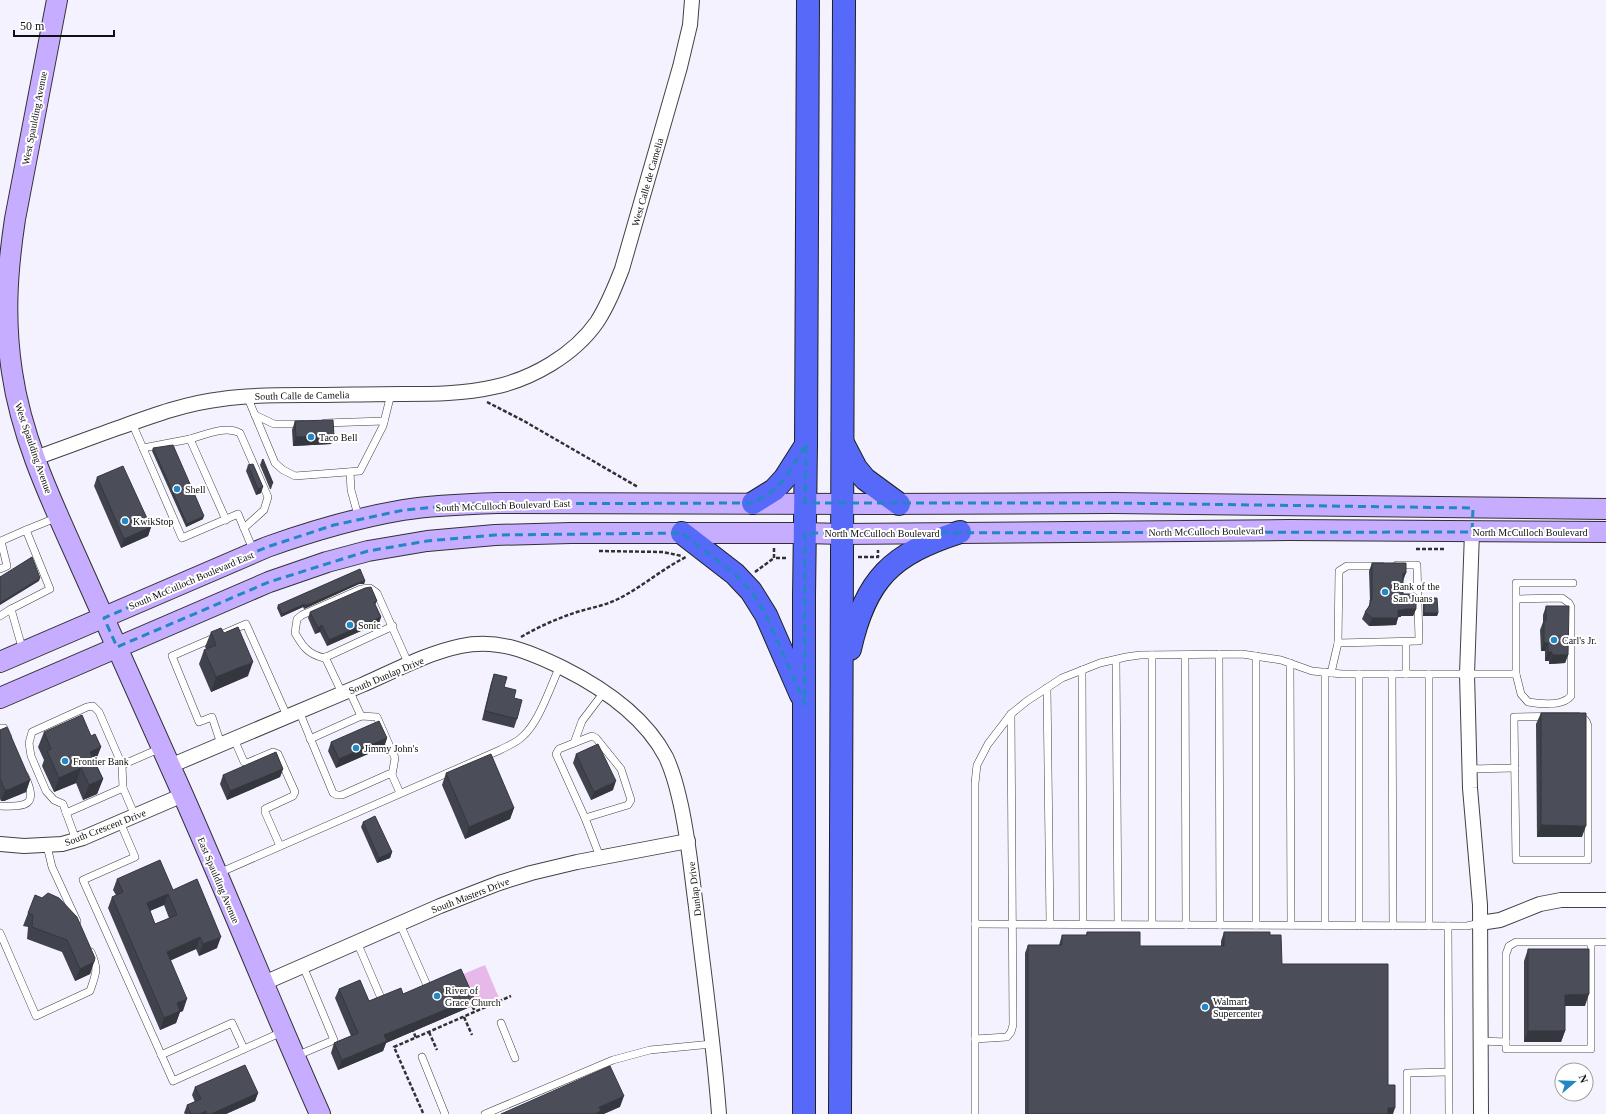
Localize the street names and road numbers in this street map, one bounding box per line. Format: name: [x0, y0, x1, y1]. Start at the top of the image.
street label: West Spaulding Avenue: [20, 70, 49, 166]
street label: West Calle de Camelia: [630, 136, 665, 227]
street label: South Calle de Camelia: [255, 389, 350, 402]
street label: West Spaulding Avenue: [13, 401, 54, 495]
street label: South McCulloch Boulevard East: [436, 498, 571, 513]
street label: North McCulloch Boulevard: [1148, 525, 1264, 538]
street label: North McCulloch Boulevard: [1473, 527, 1587, 538]
street label: North McCulloch Boulevard: [825, 528, 939, 539]
street label: South McCulloch Boulevard East: [127, 549, 256, 612]
street label: South Dunlap Drive: [347, 654, 426, 696]
street label: South Crescent Drive: [63, 807, 148, 848]
street label: East Spaulding Avenue: [195, 835, 242, 925]
street label: Dunlap Drive: [686, 861, 703, 917]
street label: South Masters Drive: [430, 875, 511, 915]

